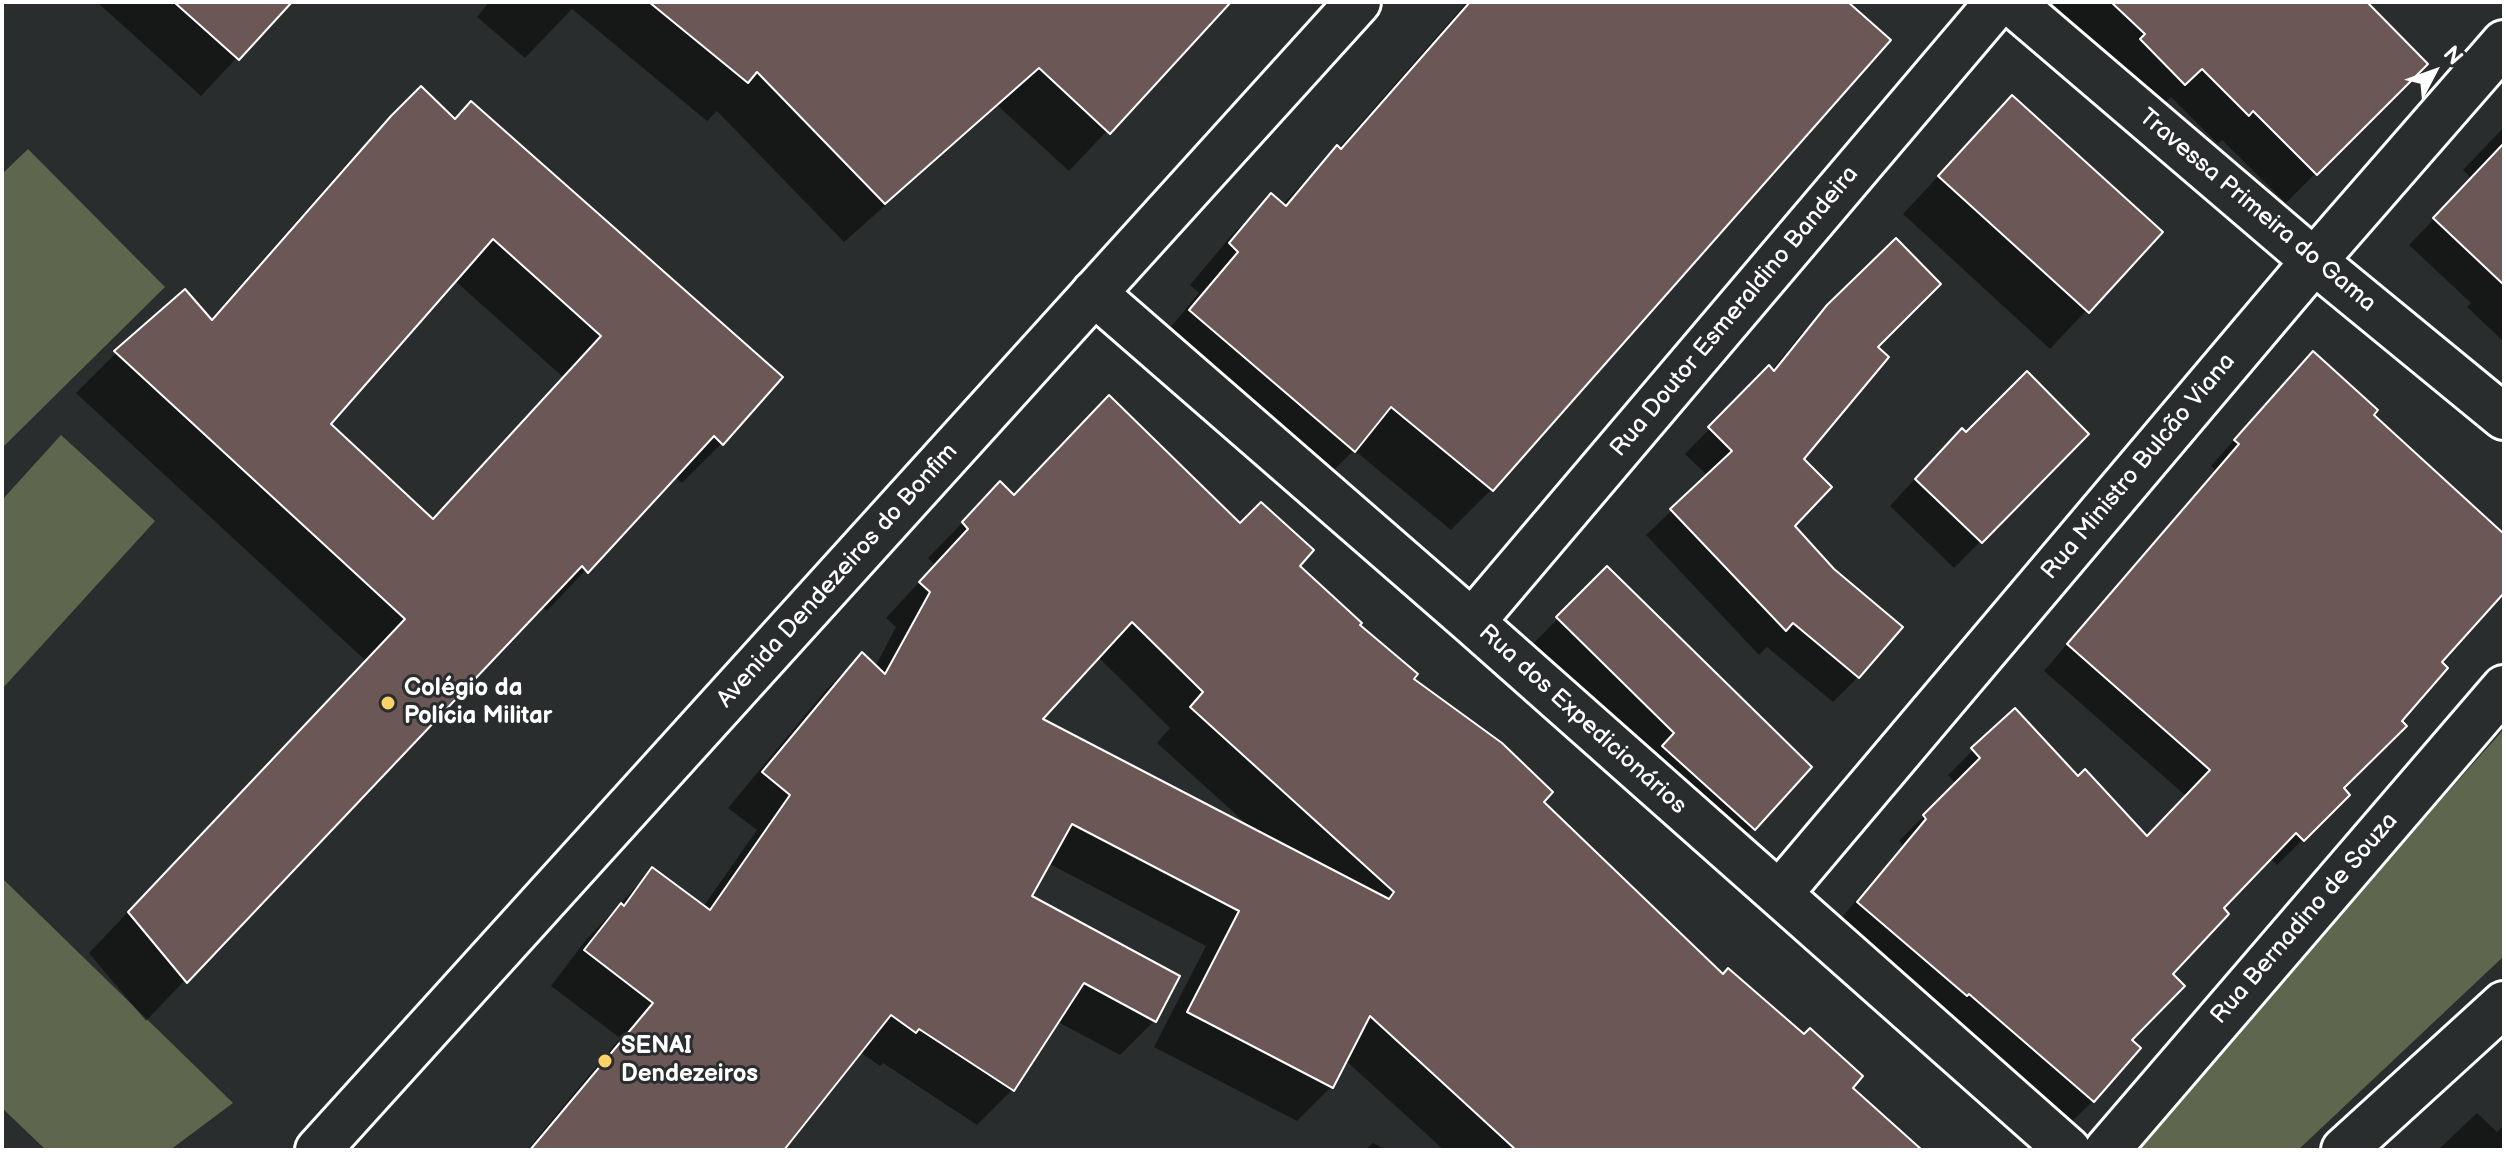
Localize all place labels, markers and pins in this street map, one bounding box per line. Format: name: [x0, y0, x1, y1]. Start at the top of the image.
place label: Colégio da Polícia Militar: [404, 675, 552, 731]
marker: Colégio da Polícia Militar: [379, 694, 397, 712]
place label: SENAI Dendezeiros: [621, 1033, 758, 1089]
marker: SENAI Dendezeiros: [596, 1052, 614, 1070]

